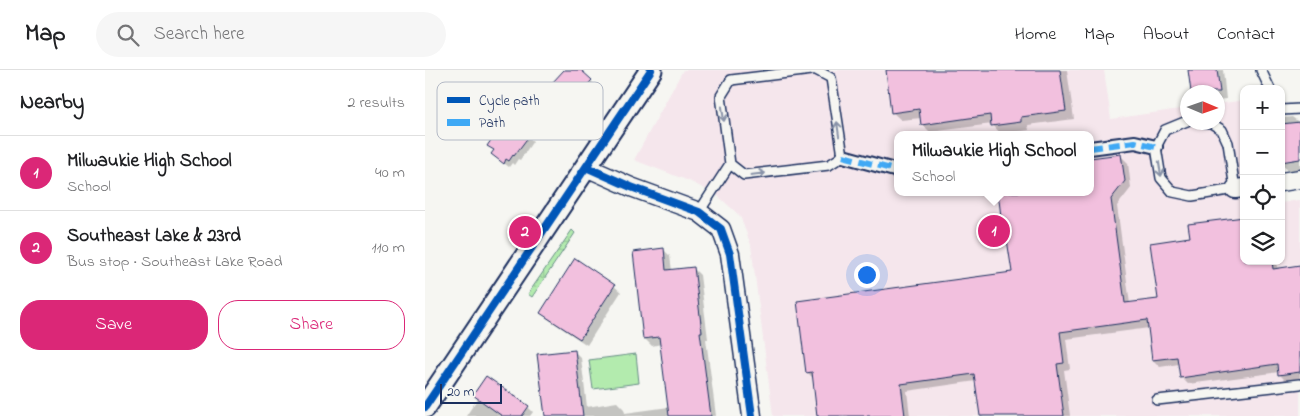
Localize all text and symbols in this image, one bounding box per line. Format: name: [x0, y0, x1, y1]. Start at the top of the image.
search box: [96, 12, 446, 57]
text: Map: [25, 17, 66, 52]
icon: search: [114, 21, 142, 49]
text: Search here: [154, 21, 245, 48]
text: Home: [1015, 22, 1056, 48]
text: Map: [1084, 22, 1115, 48]
text: About: [1143, 22, 1189, 48]
text: Contact: [1217, 22, 1275, 48]
legend: [437, 82, 603, 140]
north arrow: [1180, 85, 1225, 130]
map controls: [1240, 85, 1285, 265]
button: +: [1240, 85, 1285, 130]
text: Nearby: [20, 88, 84, 118]
text: 2 results: [347, 91, 405, 115]
text: Cycle path: [479, 91, 540, 113]
one-way arrow: [718, 106, 728, 122]
text: Path: [479, 113, 505, 134]
one-way arrow: [833, 121, 843, 137]
button: −: [1240, 130, 1285, 175]
popup: [894, 131, 1094, 196]
text: Milwaukie High School: [912, 138, 1076, 165]
text: Milwaukie High School: [67, 148, 232, 175]
text: 1: [33, 161, 39, 185]
text: 40 m: [375, 161, 405, 185]
one-way arrow: [1155, 161, 1165, 177]
text: School: [912, 165, 955, 189]
one-way arrow: [749, 168, 765, 178]
text: School: [67, 175, 111, 199]
button: locate: [1240, 175, 1285, 220]
pin: 1: [978, 212, 1010, 250]
pin: 2: [509, 213, 541, 251]
button: layers: [1240, 220, 1285, 265]
text: Southeast Lake & 23rd: [67, 223, 241, 250]
text: 2: [32, 236, 40, 260]
text: 110 m: [371, 236, 405, 260]
text: Bus stop · Southeast Lake Road: [67, 250, 283, 274]
your location: [854, 262, 880, 288]
button: Save: [20, 300, 208, 350]
button: Share: [218, 300, 405, 350]
scale bar: [440, 381, 503, 404]
text: 20 m: [447, 382, 474, 403]

